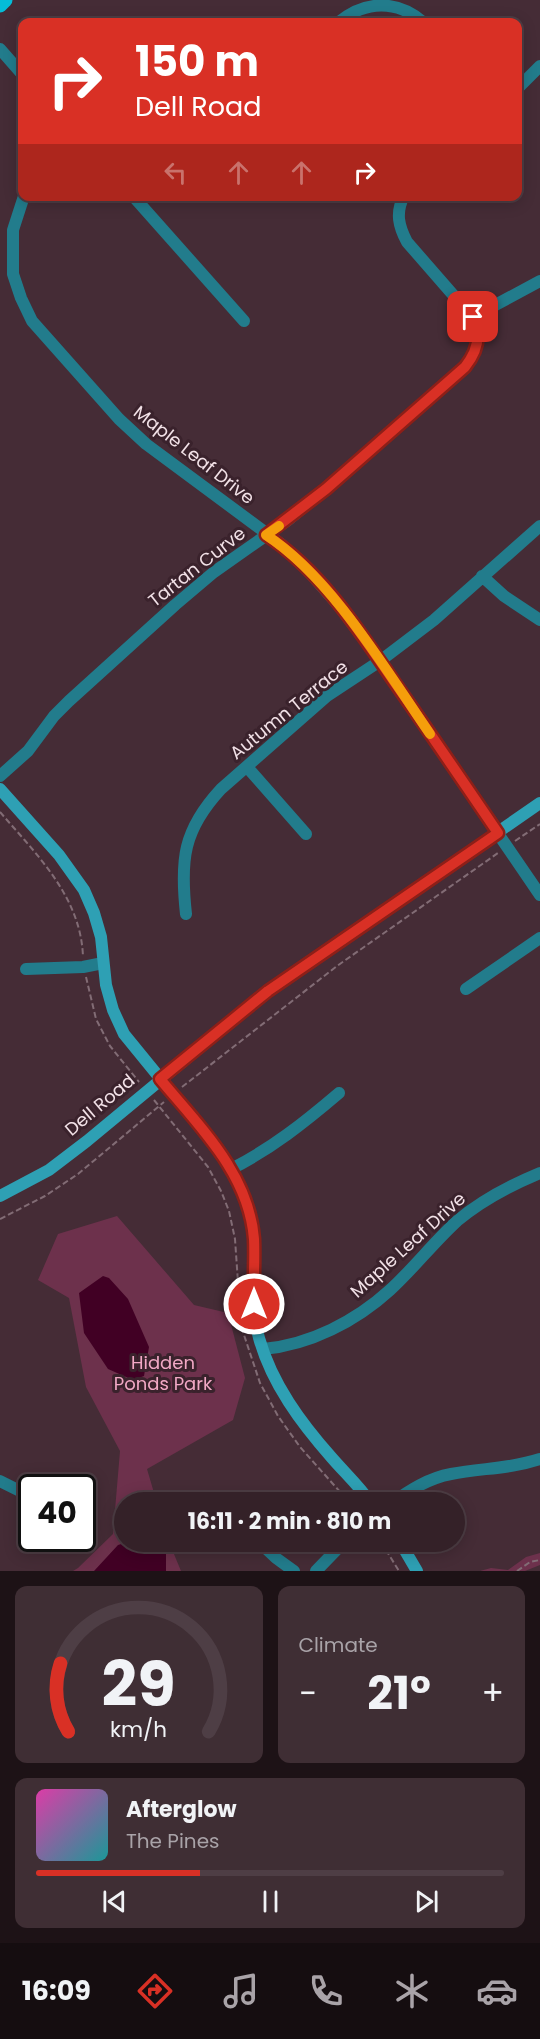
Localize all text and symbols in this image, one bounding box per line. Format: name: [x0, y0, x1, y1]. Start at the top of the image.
text: 150 m: [135, 32, 259, 91]
icon: right: [36, 42, 114, 120]
text: Dell Road: [135, 88, 262, 125]
icon: left: [159, 156, 192, 189]
icon: ahead: [222, 156, 255, 189]
icon: ahead: [285, 156, 318, 189]
icon: right: [348, 156, 381, 189]
pin: [447, 291, 498, 342]
icon: arrive: [456, 300, 489, 333]
street label: Maple Leaf Drive: [129, 399, 260, 510]
street label: Tartan Curve: [143, 521, 251, 612]
street label: Autumn Terrace: [224, 654, 353, 765]
street label: Dell Road: [59, 1068, 140, 1141]
street label: Maple Leaf Drive: [345, 1186, 471, 1303]
position arrow: [222, 1272, 286, 1336]
park label: Hidden Ponds Park: [114, 1350, 213, 1396]
speed limit sign: 40: [18, 1474, 96, 1552]
text: 16:11 · 2 min · 810 m: [188, 1506, 391, 1537]
text: Climate: [299, 1631, 378, 1659]
text: 29: [102, 1640, 176, 1728]
text: 21°: [367, 1662, 431, 1725]
text: −: [299, 1670, 317, 1717]
text: +: [481, 1670, 504, 1717]
text: km/h: [110, 1714, 167, 1745]
text: Afterglow: [126, 1794, 237, 1825]
text: The Pines: [126, 1827, 220, 1855]
icon: previous: [98, 1885, 131, 1918]
icon: pause: [254, 1885, 287, 1918]
icon: next: [410, 1885, 443, 1918]
icon: directions: [134, 1970, 176, 2012]
icon: music: [220, 1970, 262, 2012]
icon: phone: [305, 1970, 347, 2012]
icon: climate: [391, 1970, 433, 2012]
icon: car: [476, 1970, 518, 2012]
text: 16:09: [22, 1972, 91, 2009]

